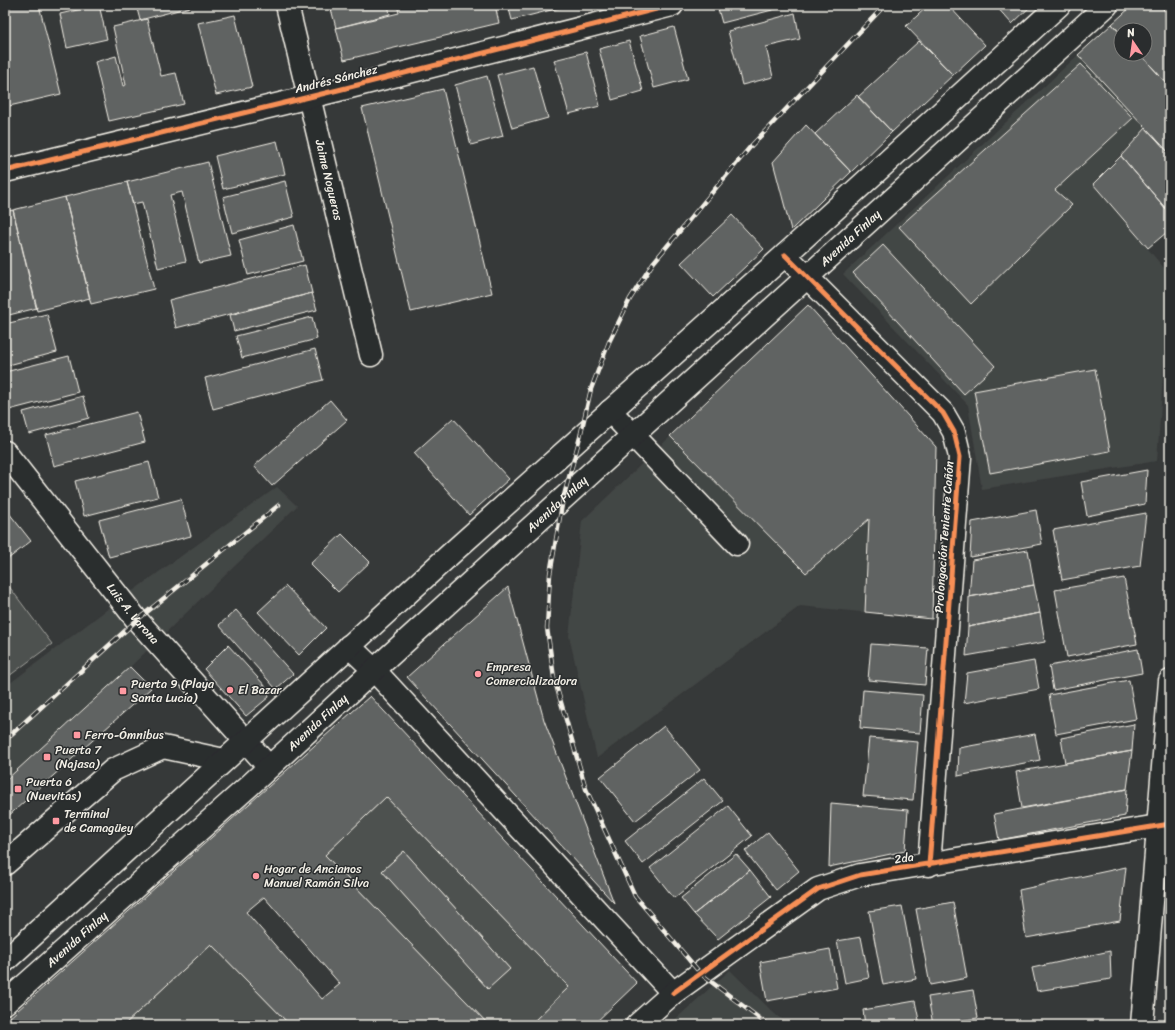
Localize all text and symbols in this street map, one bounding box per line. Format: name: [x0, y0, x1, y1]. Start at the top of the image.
north arrow: [1113, 22, 1153, 62]
text: N: [1124, 23, 1137, 43]
street label: Andrés Sánchez: [291, 58, 380, 100]
street label: Jaime Nogueras: [308, 136, 349, 223]
street label: Avenida Finlay: [814, 203, 887, 273]
street label: Prolongación Teniente Cañón: [928, 460, 960, 614]
street label: Avenida Finlay: [520, 470, 593, 539]
street label: Luis A. Varona: [101, 578, 165, 649]
place label: Empresa Comercializadora: [486, 656, 578, 692]
marker: Empresa Comercializadora: [473, 669, 483, 679]
place label: Puerta 9 (Playa Santa Lucía): [131, 673, 215, 709]
place label: El Bazar: [238, 679, 283, 701]
marker: El Bazar: [225, 685, 235, 695]
marker: Puerta 9 (Playa Santa Lucía): [118, 686, 128, 696]
street label: Avenida Finlay: [281, 688, 354, 757]
place label: Ferro-Ómnibus: [85, 724, 164, 746]
marker: Ferro-Ómnibus: [72, 730, 82, 740]
place label: Puerta 7 (Najasa): [55, 739, 102, 775]
marker: Puerta 7 (Najasa): [42, 752, 52, 762]
place label: Puerta 6 (Nuevitas): [26, 771, 81, 807]
marker: Puerta 6 (Nuevitas): [13, 784, 23, 794]
place label: Terminal de Camagüey: [64, 803, 134, 839]
marker: Terminal de Camagüey: [51, 816, 61, 826]
street label: 2da: [893, 846, 915, 870]
place label: Hogar de Ancianos Manuel Ramón Silva: [264, 858, 369, 894]
marker: Hogar de Ancianos Manuel Ramón Silva: [251, 871, 261, 881]
street label: Avenida Finlay: [40, 905, 113, 974]

